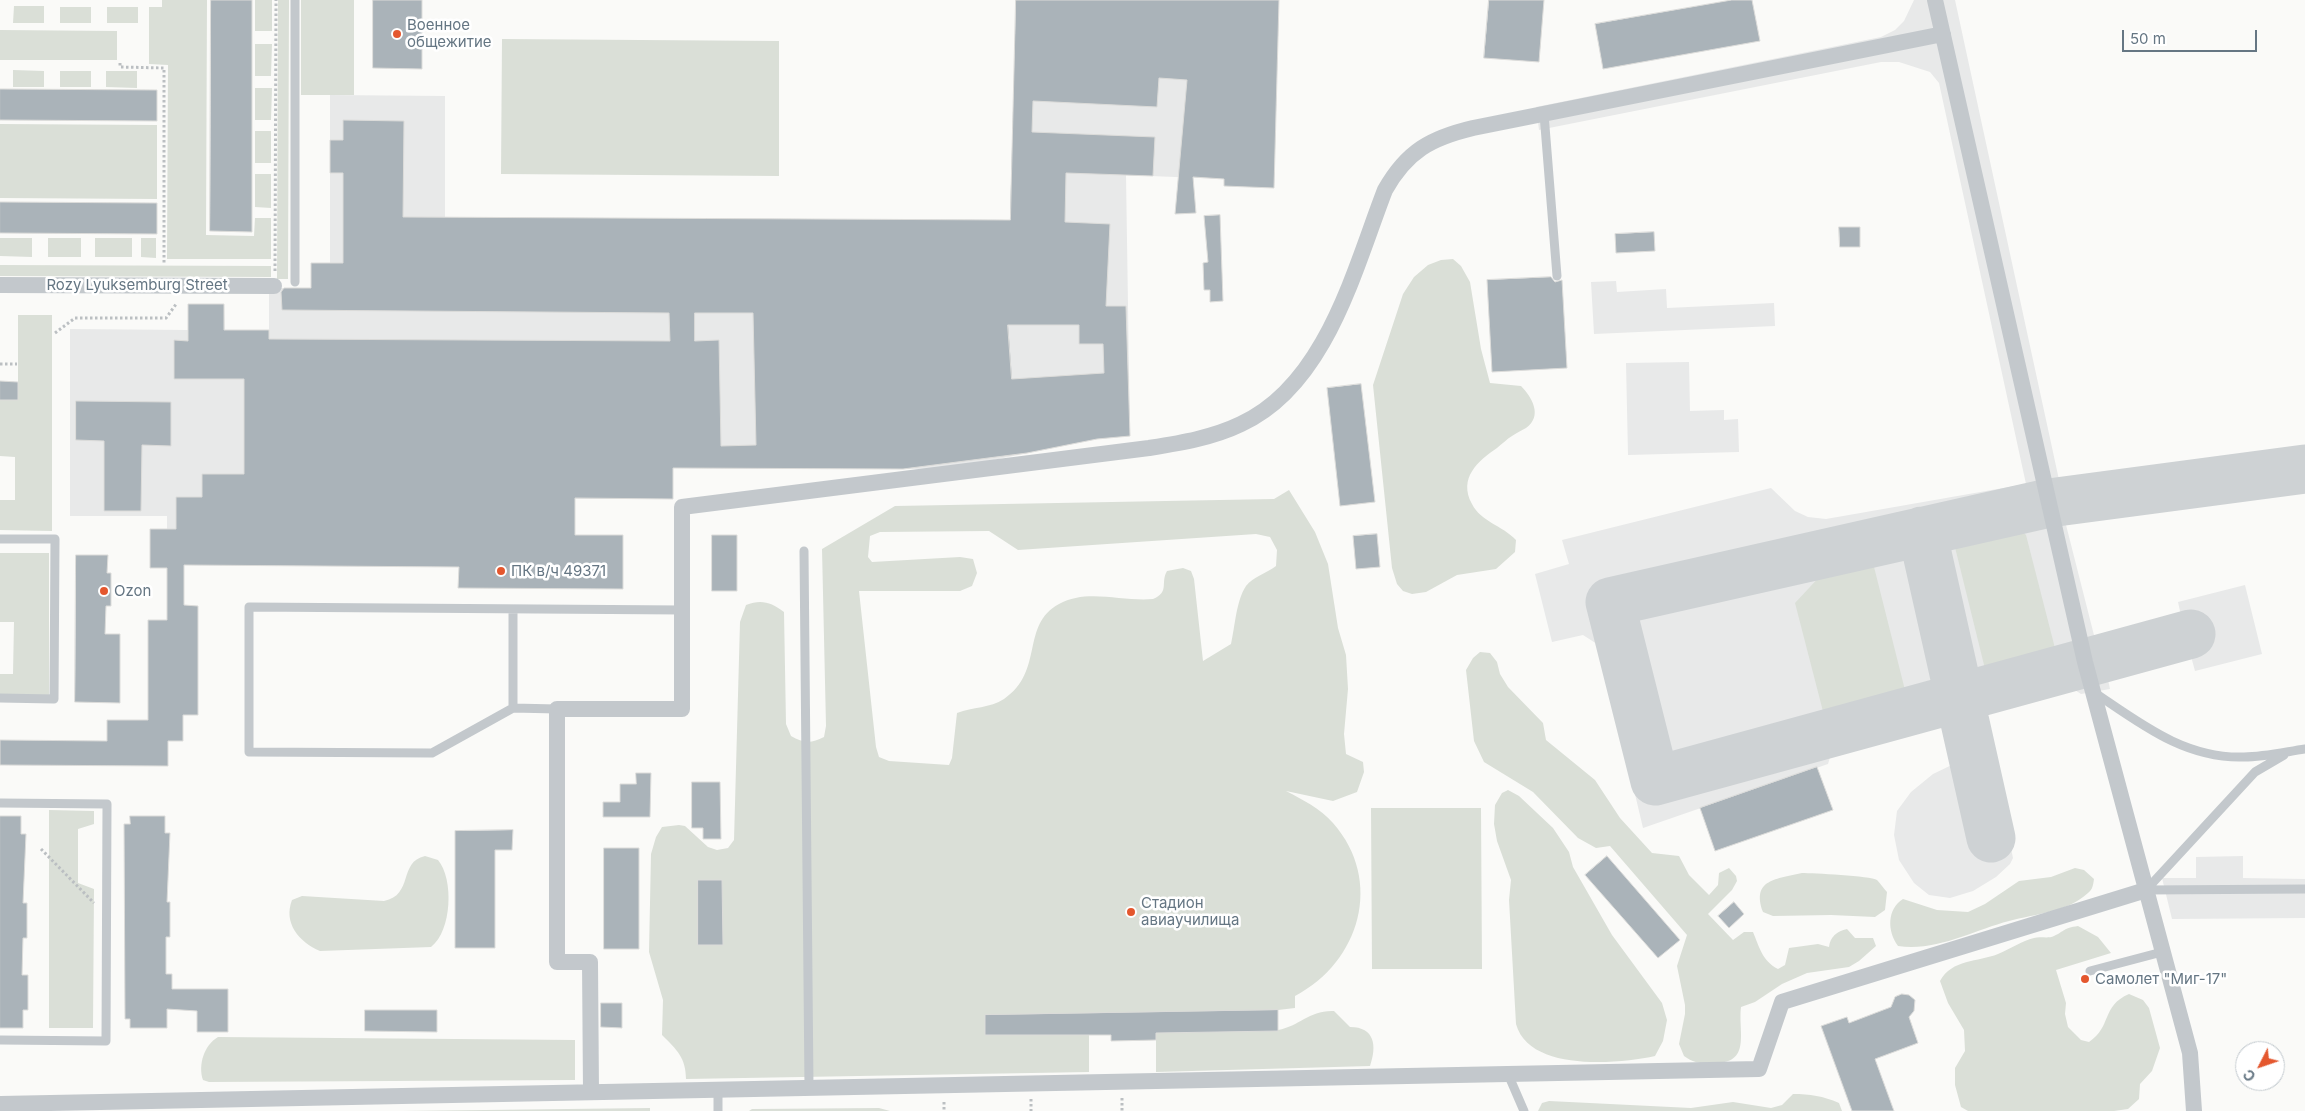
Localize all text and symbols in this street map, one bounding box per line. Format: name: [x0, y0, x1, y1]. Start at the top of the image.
place label: Военное общежитие: [407, 16, 492, 51]
scale bar: [2125, 20, 2260, 52]
marker: Военное общежитие: [391, 28, 403, 40]
text: 50 m: [2130, 29, 2166, 48]
street label: Rozy Lyuksemburg Street: [46, 276, 228, 294]
place label: ПК в/ч 49371: [511, 562, 606, 580]
marker: ПК в/ч 49371: [495, 565, 507, 577]
place label: Ozon: [114, 582, 151, 600]
marker: Ozon: [98, 585, 110, 597]
place label: Стадион авиаучилища: [1141, 894, 1239, 929]
marker: Стадион авиаучилища: [1125, 906, 1137, 918]
place label: Самолет "Миг-17": [2095, 970, 2227, 988]
marker: Самолет "Миг-17": [2079, 973, 2091, 985]
north arrow: [2235, 1041, 2285, 1091]
text: С: [2239, 1066, 2259, 1085]

